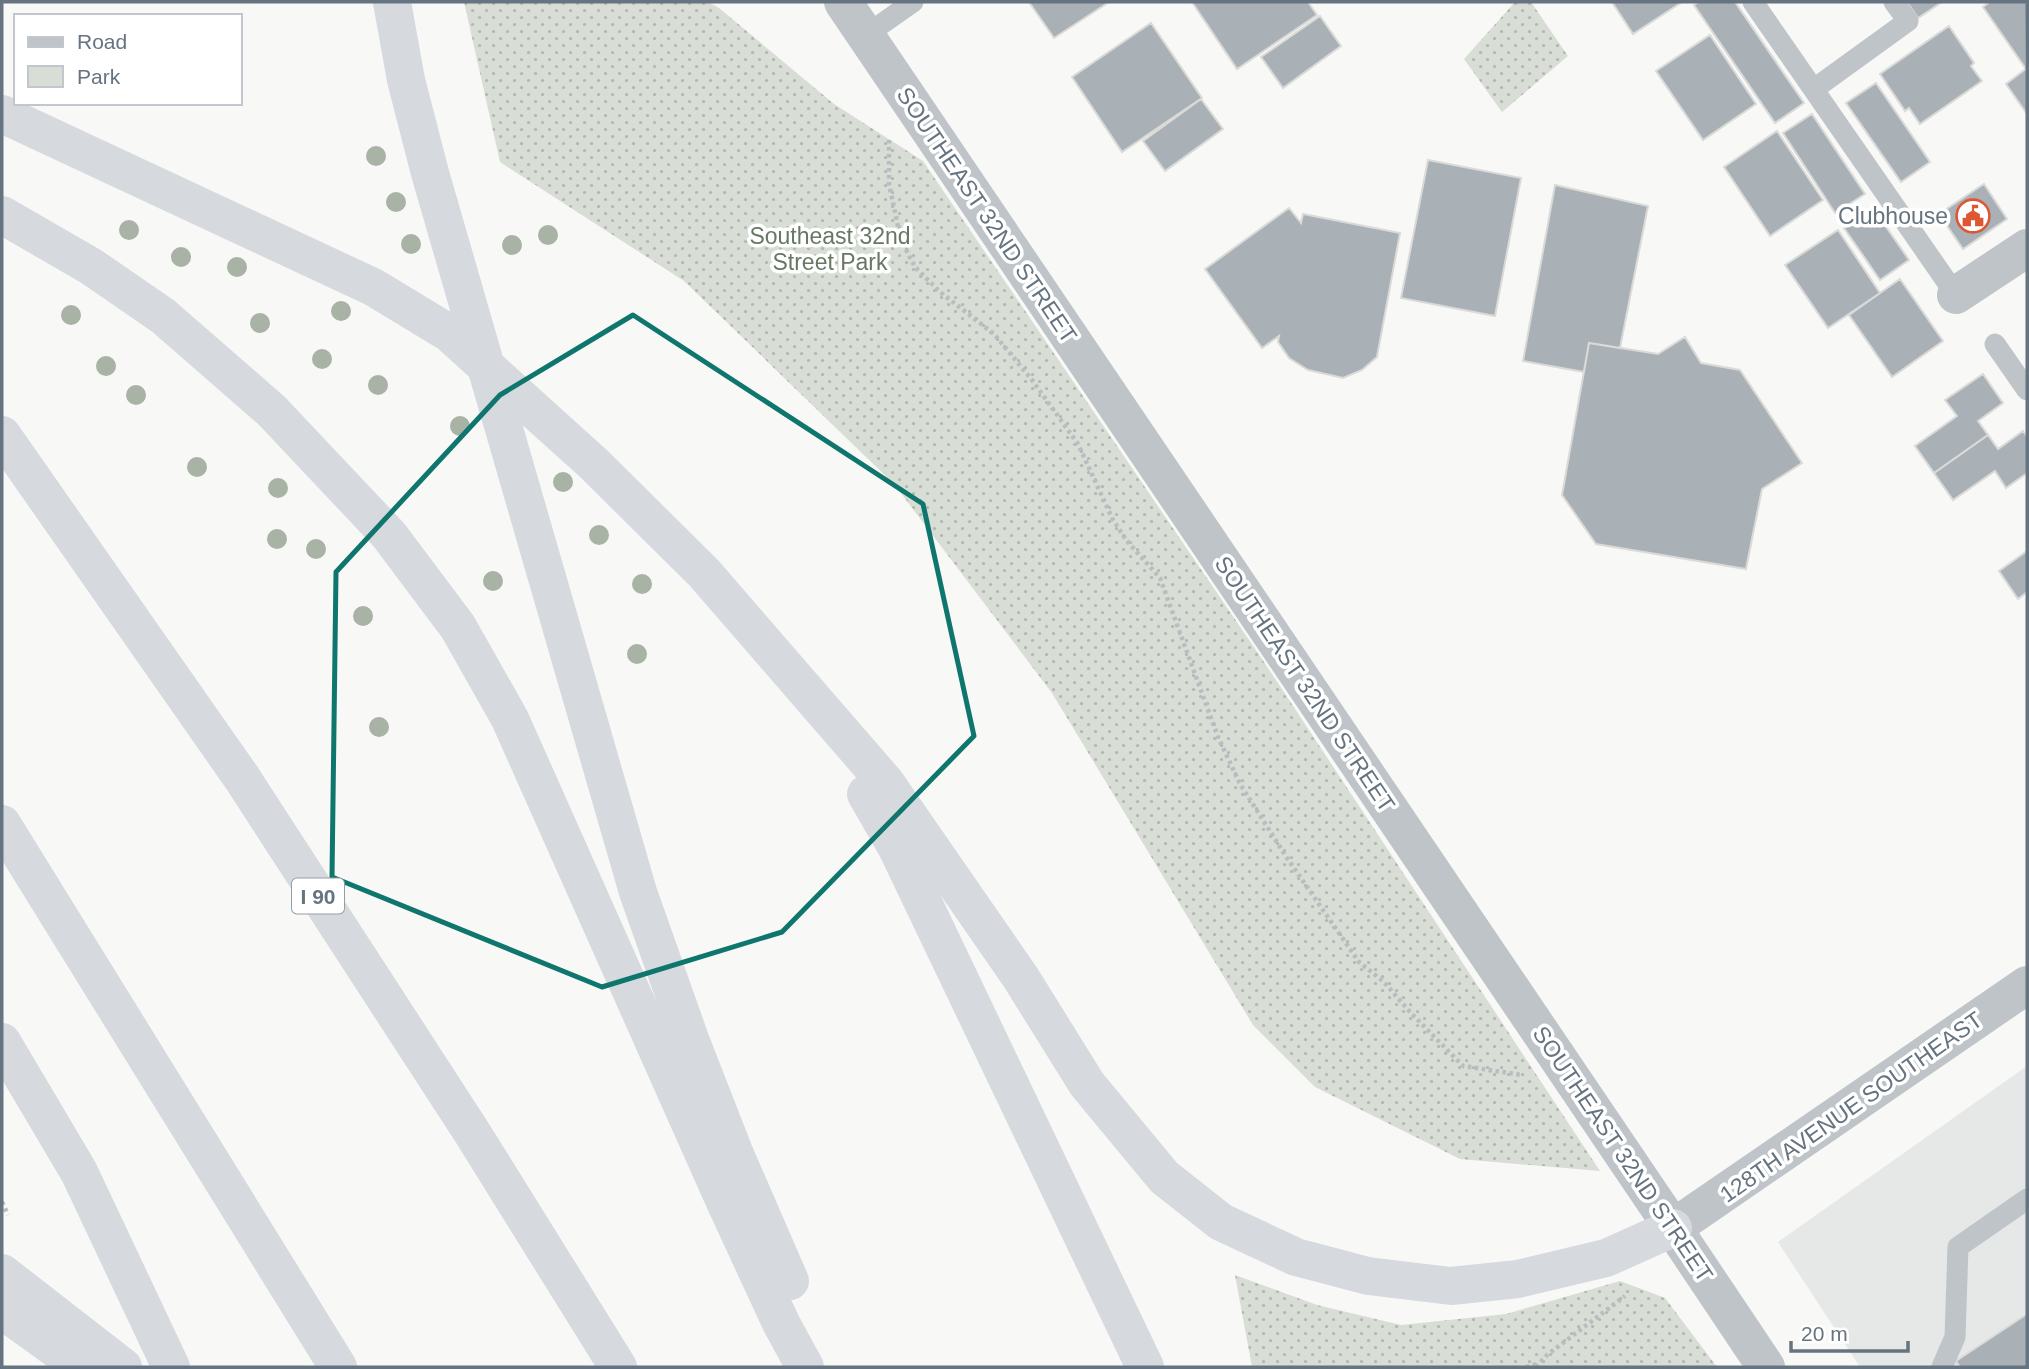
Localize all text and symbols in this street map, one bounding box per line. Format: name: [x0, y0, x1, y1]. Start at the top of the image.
legend: [14, 14, 242, 105]
text: Road: [77, 30, 127, 53]
text: Park: [77, 65, 121, 88]
street label: SOUTHEAST 32ND STREET: [892, 82, 1082, 348]
public building icon: Clubhouse: [1954, 197, 1992, 235]
place label: Clubhouse: [1838, 203, 1948, 229]
park label: Southeast 32nd Street Park: [749, 223, 911, 275]
street label: SOUTHEAST 32ND STREET: [1210, 551, 1400, 817]
road number: I 90: [292, 878, 344, 914]
street label: 128TH AVENUE SOUTHEAST: [1715, 1006, 1987, 1208]
street label: SOUTHEAST 32ND STREET: [1528, 1021, 1718, 1287]
scale bar: [1791, 1310, 1908, 1354]
text: 20 m: [1801, 1322, 1848, 1345]

